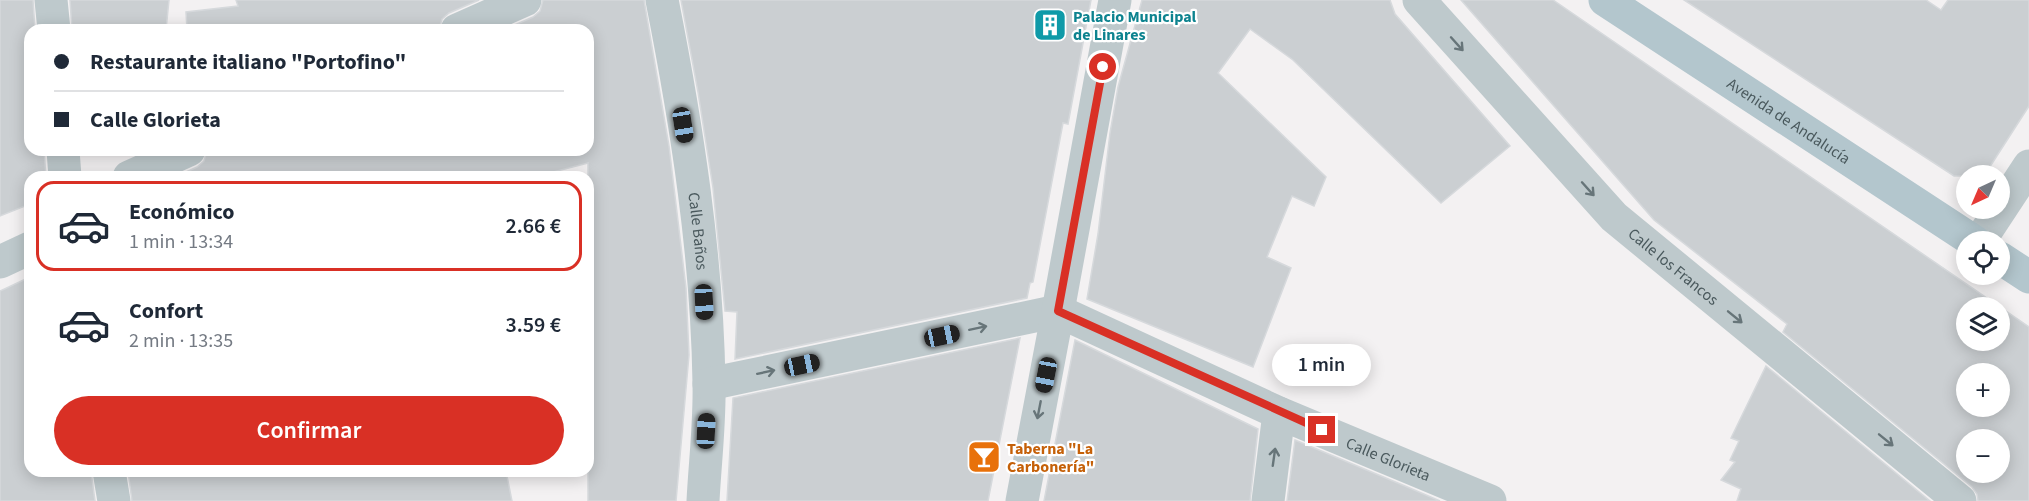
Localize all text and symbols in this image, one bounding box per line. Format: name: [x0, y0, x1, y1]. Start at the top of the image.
place label: Palacio Municipal de Linares: [1073, 6, 1197, 46]
building icon: Palacio Municipal de Linares: [1032, 7, 1068, 43]
one-way arrow: [1450, 36, 1464, 51]
text: Restaurante italiano "Portofino": [90, 46, 406, 78]
route start: [1089, 53, 1116, 80]
street label: Avenida de Andalucía: [1723, 73, 1855, 170]
text: Calle Glorieta: [90, 104, 221, 136]
car: [671, 106, 695, 144]
north arrow: [1956, 165, 2010, 219]
map controls: [1956, 165, 2010, 483]
one-way arrow: [1581, 181, 1595, 196]
street label: Calle Baños: [682, 191, 713, 271]
text: Económico: [129, 196, 234, 228]
icon: car: [57, 199, 111, 253]
text: 2.66 €: [505, 210, 561, 242]
street label: Calle los Francos: [1623, 223, 1723, 311]
text: 1 min · 13:34: [129, 228, 233, 256]
button: locate: [1956, 231, 2010, 285]
car: [694, 284, 714, 320]
text: Confort: [129, 295, 203, 327]
button: layers: [1956, 297, 2010, 351]
icon: car: [57, 298, 111, 352]
text: 3.59 €: [505, 309, 561, 341]
one-way arrow: [1727, 310, 1743, 323]
one-way arrow: [967, 322, 987, 333]
car: [923, 323, 961, 349]
text: 2 min · 13:35: [129, 327, 233, 355]
callout: 1 min: [1272, 343, 1372, 385]
text: 1 min: [1298, 351, 1345, 379]
car: [783, 352, 821, 378]
car: [1034, 356, 1058, 394]
button: +: [1956, 363, 2010, 417]
one-way arrow: [756, 366, 775, 377]
button: Confirmar: [54, 396, 564, 465]
one-way arrow: [1033, 400, 1044, 419]
car: [696, 413, 716, 449]
route end: [1308, 416, 1335, 443]
button: −: [1956, 429, 2010, 483]
street label: Calle Glorieta: [1342, 432, 1434, 487]
one-way arrow: [1878, 434, 1894, 447]
place label: Taberna "La Carbonería": [1007, 438, 1094, 478]
bar icon: Taberna "La Carbonería": [966, 439, 1002, 475]
one-way arrow: [1268, 447, 1279, 467]

